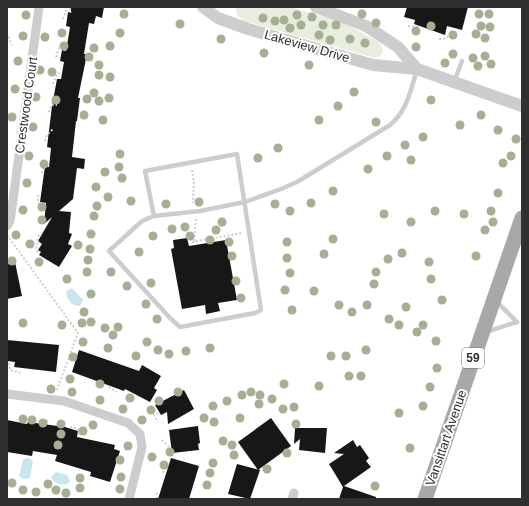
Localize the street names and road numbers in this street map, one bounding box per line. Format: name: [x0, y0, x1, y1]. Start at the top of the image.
street label: Lakeview Drive: [263, 27, 351, 65]
street label: Crestwood Court: [12, 55, 40, 154]
road number: 59: [462, 348, 484, 368]
street label: Vansittart Avenue: [423, 388, 469, 488]

